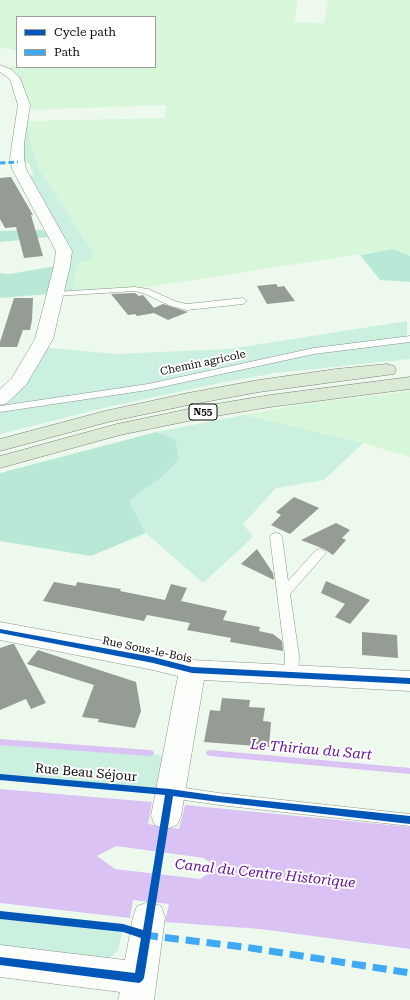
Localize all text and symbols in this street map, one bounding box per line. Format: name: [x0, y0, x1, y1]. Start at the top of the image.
legend: [16, 16, 156, 68]
text: Cycle path: [54, 25, 116, 39]
text: Path: [54, 45, 80, 59]
street label: Chemin agricole: [159, 347, 247, 379]
road number: N55: [189, 404, 217, 420]
street label: Rue Sous-le-Bois: [101, 634, 193, 666]
water label: Le Thiriau du Sart: [250, 736, 372, 764]
street label: Rue Beau Séjour: [34, 761, 138, 785]
water label: Canal du Centre Historique: [174, 856, 356, 892]

